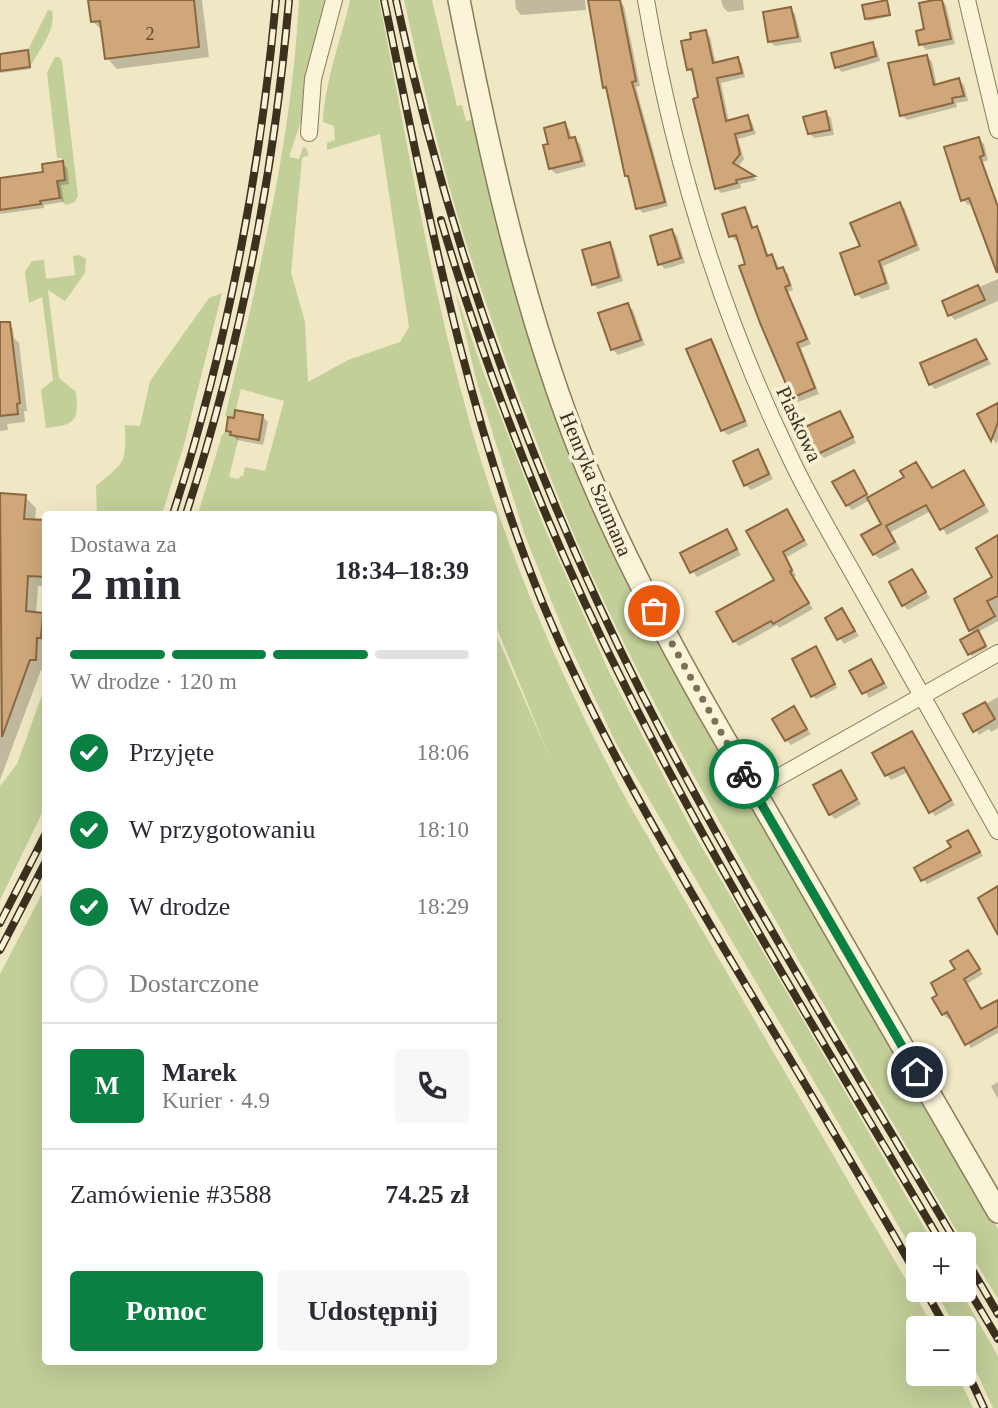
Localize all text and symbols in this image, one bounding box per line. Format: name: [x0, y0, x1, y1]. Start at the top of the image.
house number: 2: [146, 24, 155, 44]
street label: Piaskowa: [771, 382, 827, 466]
street label: Henryka Szumana: [555, 408, 637, 560]
text: Dostawa za: [70, 532, 177, 557]
text: 18:34–18:39: [335, 556, 469, 585]
text: 2 min: [70, 558, 181, 609]
pin: [624, 581, 684, 641]
icon: bag: [635, 592, 673, 630]
text: W drodze · 120 m: [70, 669, 237, 694]
icon: check: [70, 734, 108, 772]
text: Przyjęte: [129, 738, 214, 767]
courier: [709, 739, 779, 809]
text: 18:06: [417, 740, 469, 765]
icon: bike: [725, 755, 763, 793]
icon: check: [70, 811, 108, 849]
text: W przygotowaniu: [129, 815, 316, 844]
text: 18:10: [417, 817, 469, 842]
icon: check: [70, 888, 108, 926]
text: W drodze: [129, 892, 230, 921]
text: 18:29: [417, 894, 469, 919]
text: Dostarczone: [129, 969, 259, 998]
pin: [887, 1042, 947, 1102]
button: phone: [395, 1049, 469, 1123]
icon: home: [898, 1053, 936, 1091]
text: Marek: [162, 1058, 237, 1087]
text: M: [95, 1071, 119, 1100]
text: Kurier · 4.9: [162, 1088, 270, 1113]
text: Zamówienie #3588: [70, 1180, 271, 1209]
text: 74.25 zł: [385, 1180, 469, 1209]
map controls: [906, 1232, 976, 1386]
button: +: [906, 1232, 976, 1302]
button: Pomoc: [70, 1271, 263, 1351]
button: Udostępnij: [277, 1271, 469, 1351]
button: −: [906, 1316, 976, 1386]

